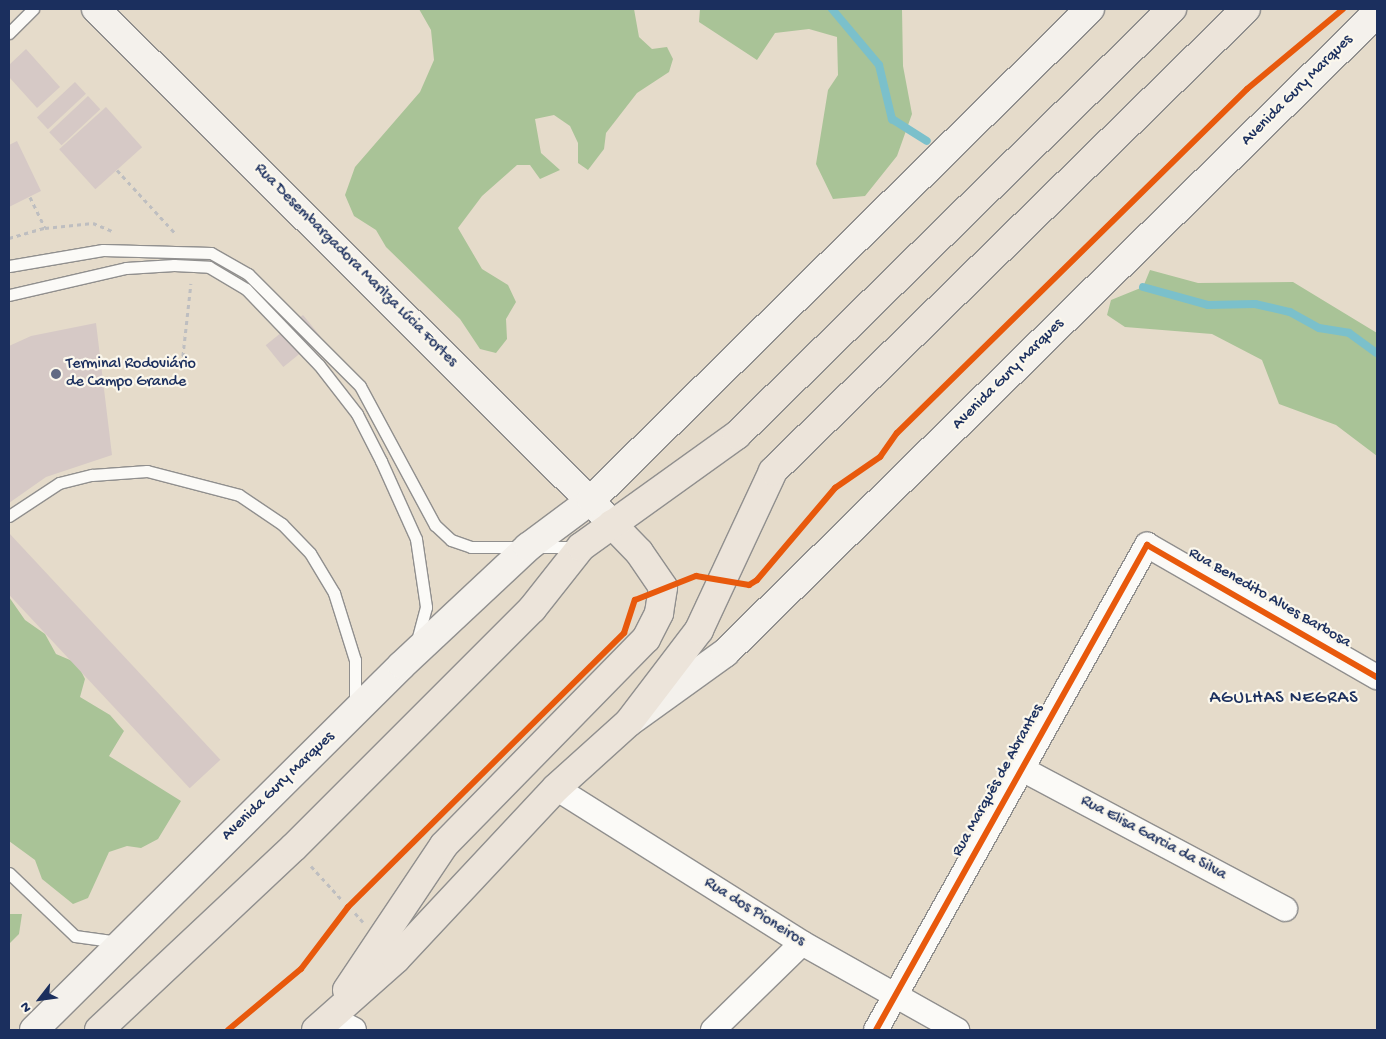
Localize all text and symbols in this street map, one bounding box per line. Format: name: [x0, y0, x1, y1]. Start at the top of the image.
street label: Avenida Gury Marques: [1238, 31, 1358, 151]
street label: Rua Desembargadora Marilza Lúcia Fortes: [249, 160, 461, 372]
street label: Avenida Gury Marques: [949, 315, 1069, 435]
place label: Terminal Rodoviário de Campo Grande: [66, 355, 196, 393]
marker: Terminal Rodoviário de Campo Grande: [50, 368, 62, 380]
street label: Rua Benedito Alves Barbosa: [1184, 545, 1354, 653]
district label: AGULHAS NEGRAS: [1208, 688, 1360, 710]
street label: Rua Marquês de Abrantes: [949, 701, 1049, 861]
street label: Avenida Gury Marques: [218, 728, 340, 846]
street label: Rua Elisa Garcia da Silva: [1077, 792, 1229, 886]
street label: Rua dos Pioneiros: [700, 874, 808, 952]
north arrow: [15, 974, 65, 1024]
text: N: [17, 999, 36, 1015]

